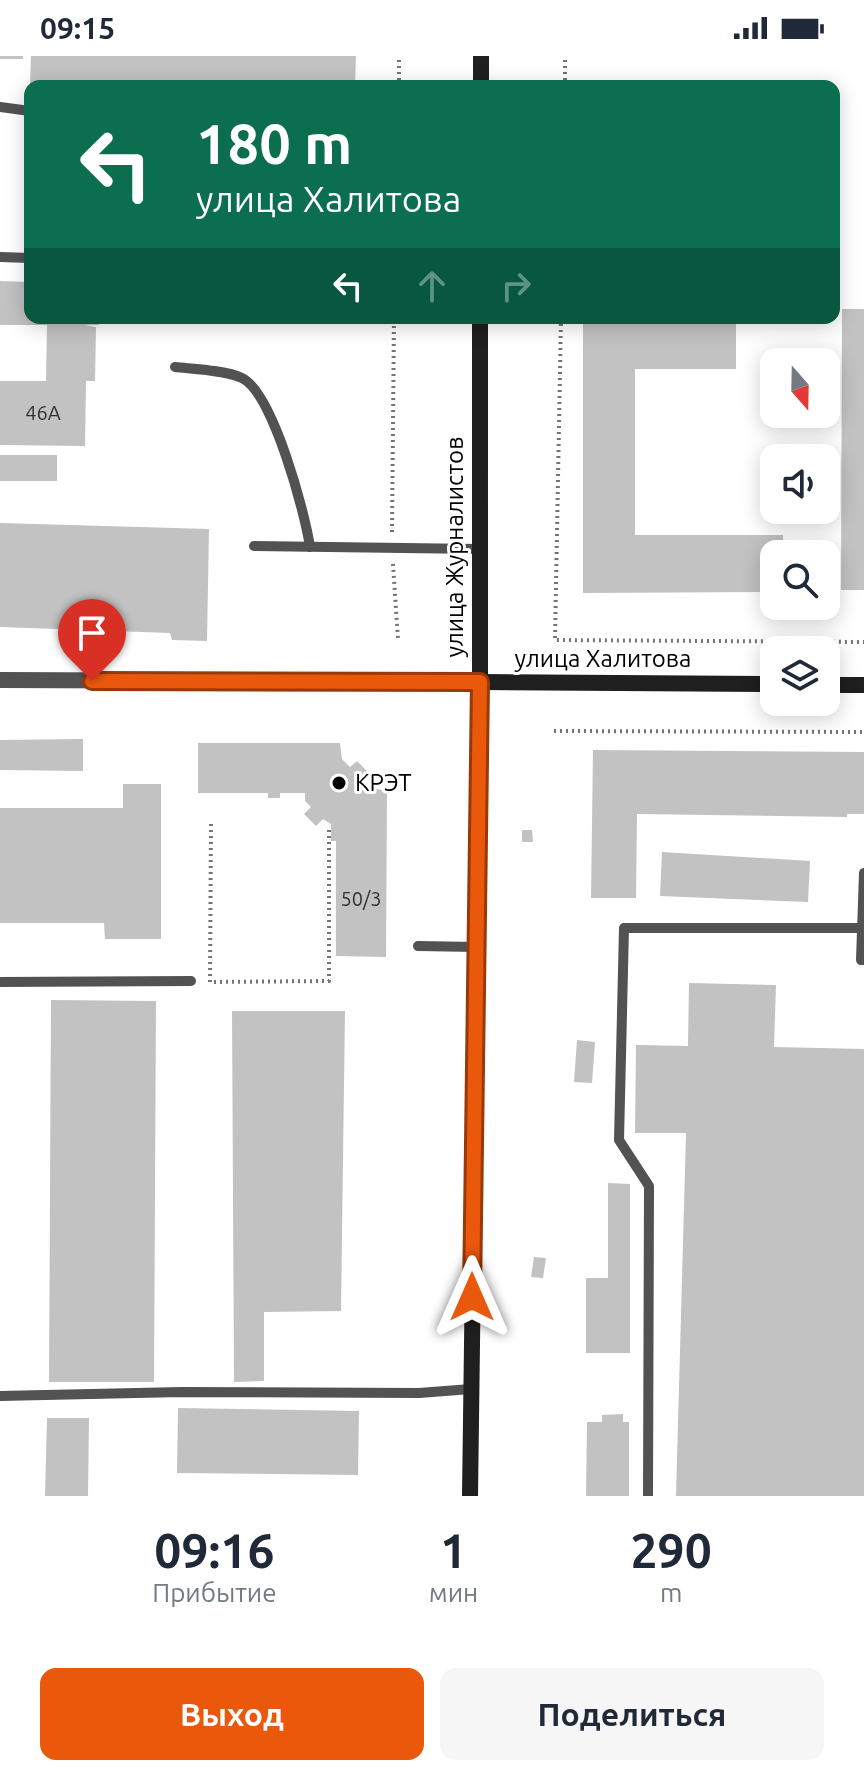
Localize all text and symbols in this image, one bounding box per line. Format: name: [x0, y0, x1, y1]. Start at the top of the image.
text: 09:15: [40, 11, 115, 45]
icon: left: [64, 112, 168, 216]
text: 180 m: [196, 112, 352, 175]
text: улица Халитова: [196, 178, 461, 219]
icon: left: [326, 264, 370, 308]
icon: ahead: [410, 264, 454, 308]
icon: right: [494, 264, 538, 308]
north arrow: [760, 348, 840, 428]
map controls: [760, 348, 840, 716]
house number: 46А: [25, 401, 61, 424]
street label: улица Журналистов: [441, 437, 468, 657]
button: sound: [760, 444, 840, 524]
button: search: [760, 540, 840, 620]
pin: [58, 599, 126, 681]
icon: arrive: [70, 611, 114, 655]
button: layers: [760, 636, 840, 716]
street label: улица Халитова: [515, 645, 691, 672]
place label: КРЭТ: [355, 769, 412, 796]
marker: КРЭТ: [330, 774, 348, 792]
house number: 50/3: [340, 887, 382, 910]
position arrow: [430, 1255, 514, 1339]
text: 09:16: [154, 1523, 274, 1577]
text: 1: [440, 1523, 467, 1577]
text: 290: [631, 1523, 712, 1577]
text: Прибытие: [152, 1578, 277, 1607]
text: мин: [429, 1578, 478, 1607]
text: m: [660, 1578, 682, 1607]
button: Выход: [40, 1668, 424, 1760]
button: Поделиться: [440, 1668, 824, 1760]

